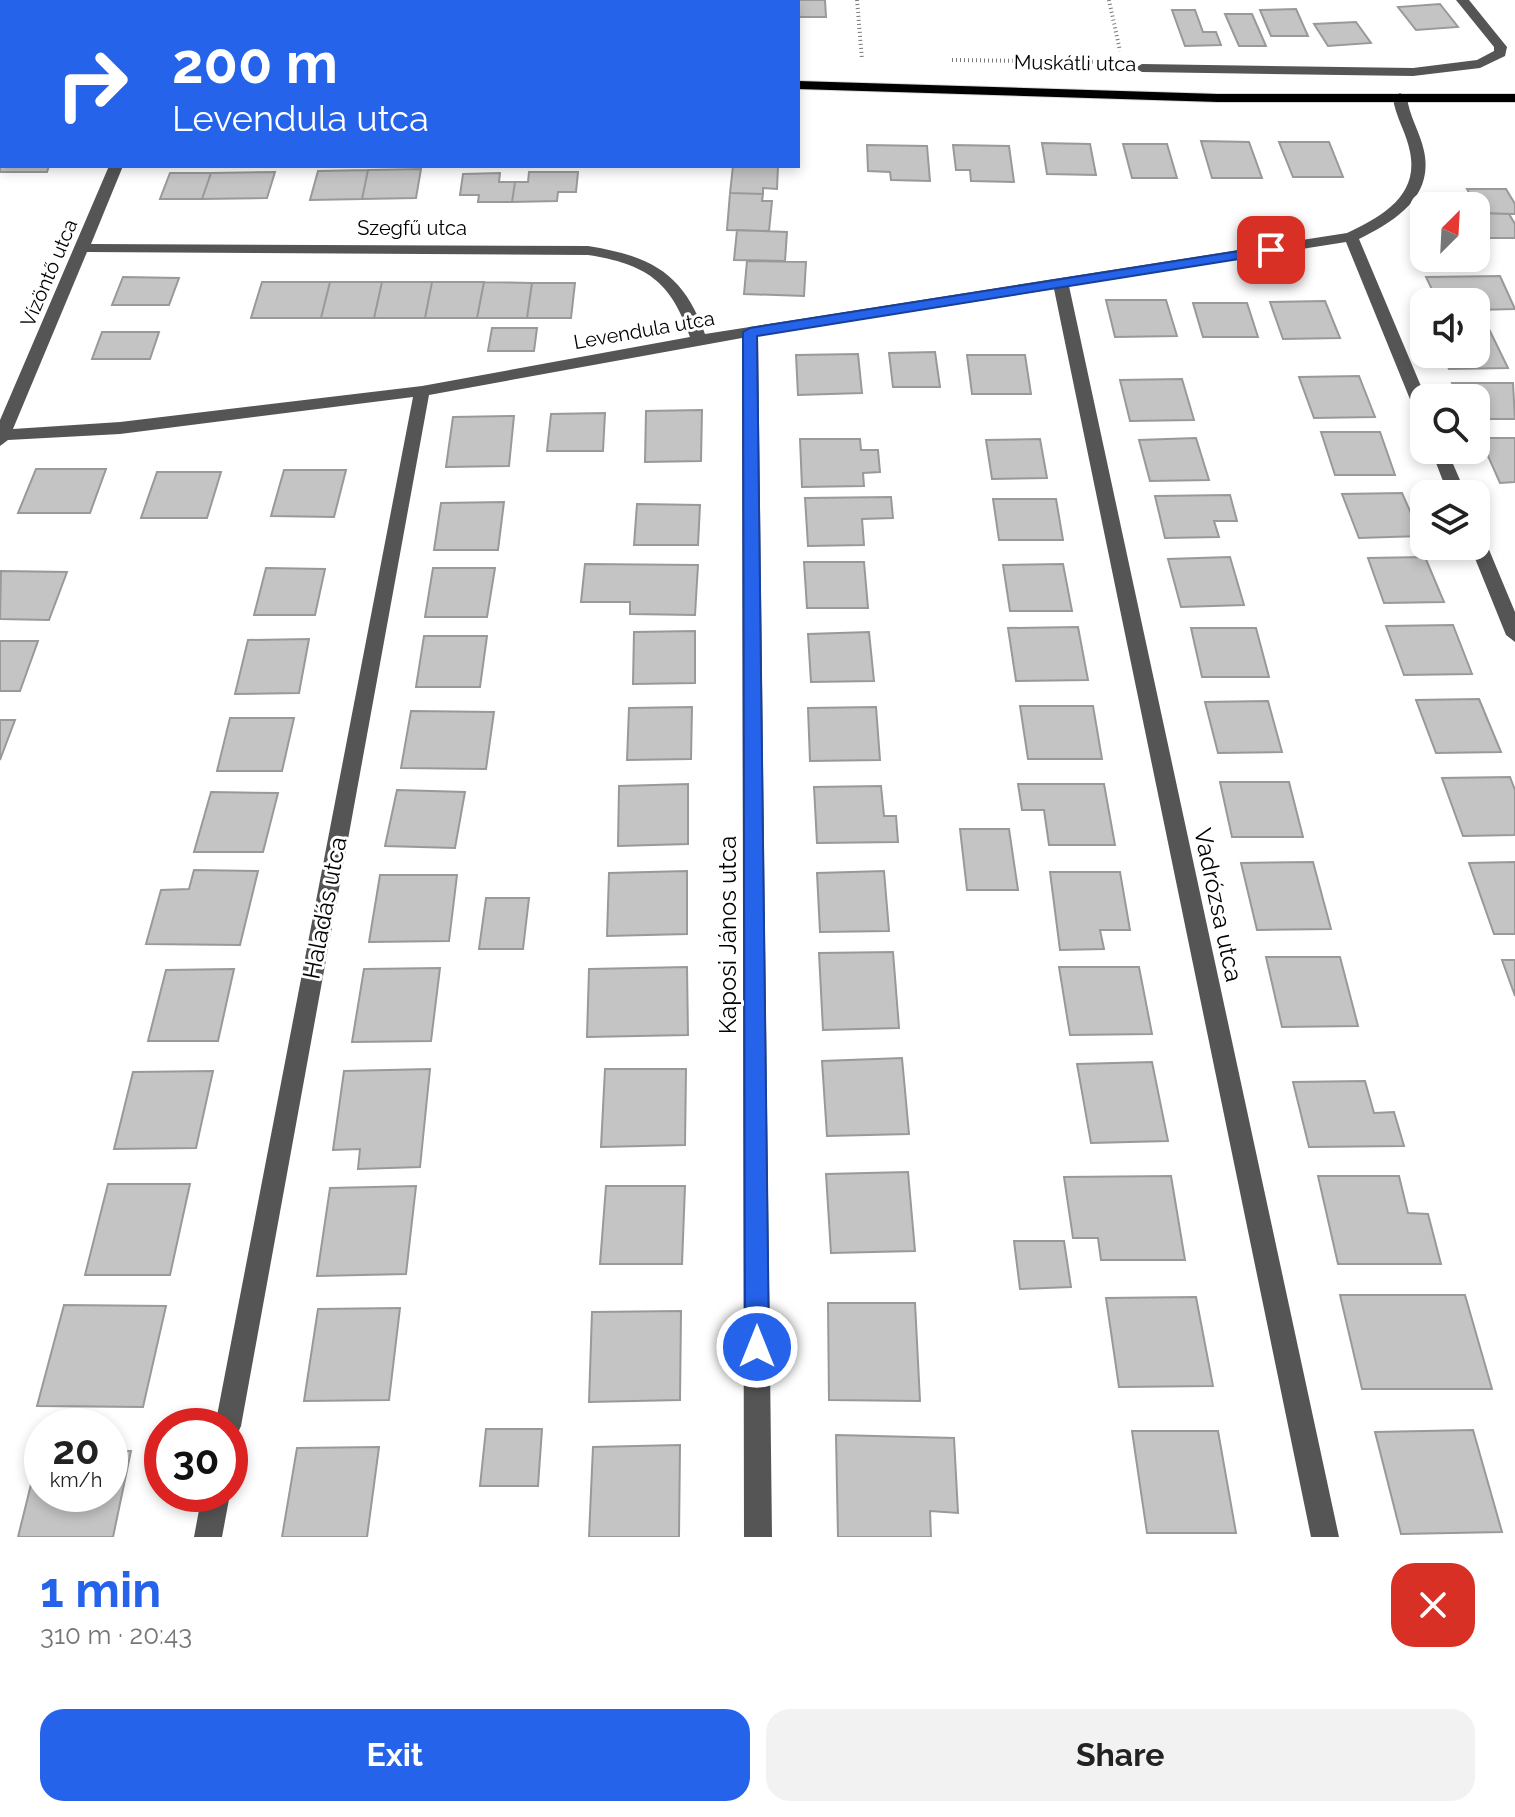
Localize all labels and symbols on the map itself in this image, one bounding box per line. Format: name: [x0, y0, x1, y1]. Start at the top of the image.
street label: Muskátli utca: [1014, 50, 1136, 76]
north arrow: [1410, 192, 1490, 272]
street label: Vízöntő utca: [16, 215, 82, 331]
street label: Szegfű utca: [357, 216, 467, 240]
pin: [1237, 216, 1305, 284]
street label: Levendula utca: [572, 306, 716, 354]
street label: Vadrózsa utca: [1188, 826, 1249, 984]
street label: Haladás utca: [297, 834, 353, 982]
street label: Kaposi János utca: [713, 836, 742, 1034]
position arrow: [715, 1305, 799, 1389]
speed limit sign: 30: [144, 1408, 248, 1512]

